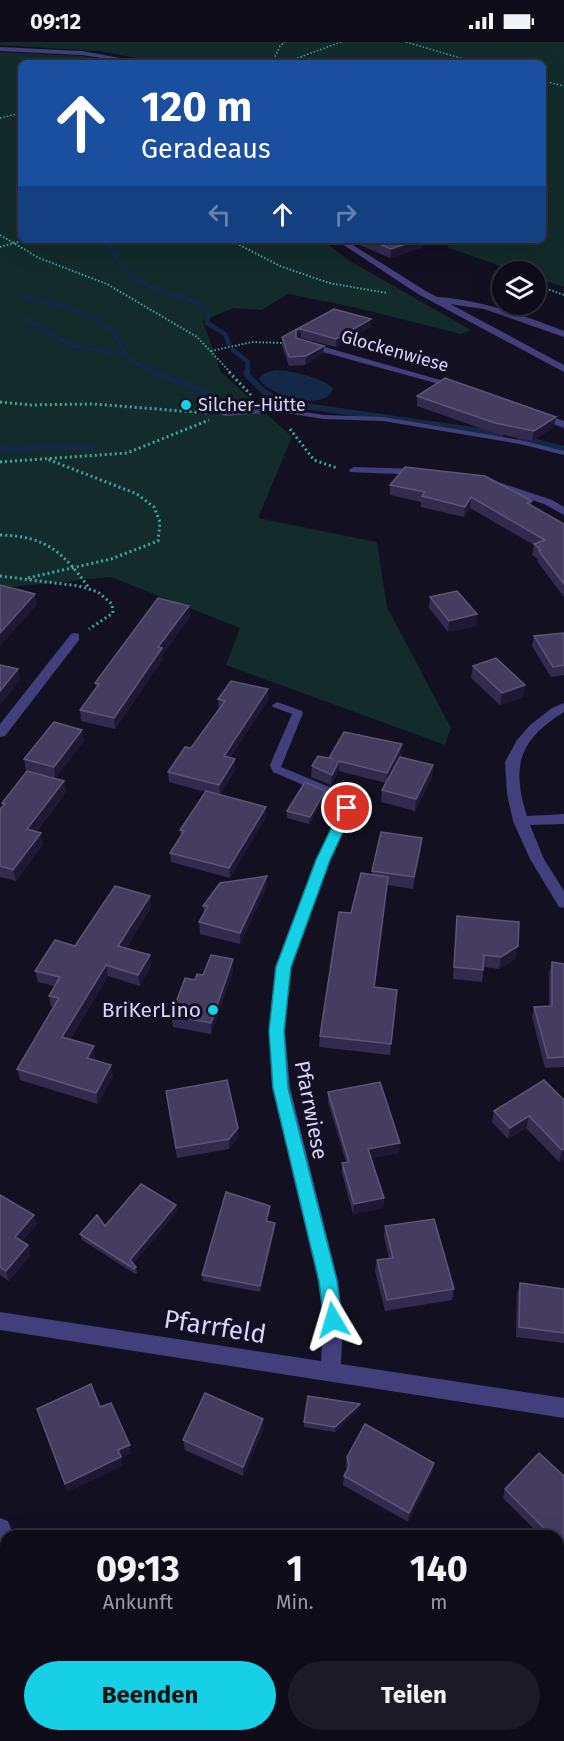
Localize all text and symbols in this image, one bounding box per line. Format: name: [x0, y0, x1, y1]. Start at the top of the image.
text: 09:12: [30, 8, 81, 35]
text: 120 m: [141, 82, 252, 132]
icon: ahead: [42, 84, 120, 162]
text: Geradeaus: [141, 133, 271, 165]
icon: left: [203, 198, 236, 231]
icon: ahead: [266, 198, 299, 231]
icon: right: [329, 198, 362, 231]
map controls: [492, 261, 546, 315]
button: layers: [492, 261, 546, 315]
street label: Glockenwiese: [339, 325, 451, 377]
place label: Silcher-Hütte: [198, 394, 306, 416]
marker: Silcher-Hütte: [179, 398, 193, 412]
pin: [321, 782, 372, 833]
icon: arrive: [330, 791, 363, 824]
place label: BriKerLino: [102, 997, 201, 1023]
marker: BriKerLino: [206, 1003, 220, 1017]
street label: Pfarrwiese: [289, 1058, 333, 1162]
position arrow: [301, 1288, 365, 1352]
street label: Pfarrfeld: [162, 1304, 268, 1350]
text: 09:13: [96, 1547, 180, 1591]
text: 1: [286, 1547, 303, 1591]
text: 140: [410, 1547, 468, 1591]
text: Ankunft: [103, 1590, 173, 1614]
text: Min.: [276, 1590, 314, 1614]
text: m: [430, 1590, 447, 1614]
button: Beenden: [24, 1661, 276, 1730]
button: Teilen: [288, 1661, 540, 1730]

